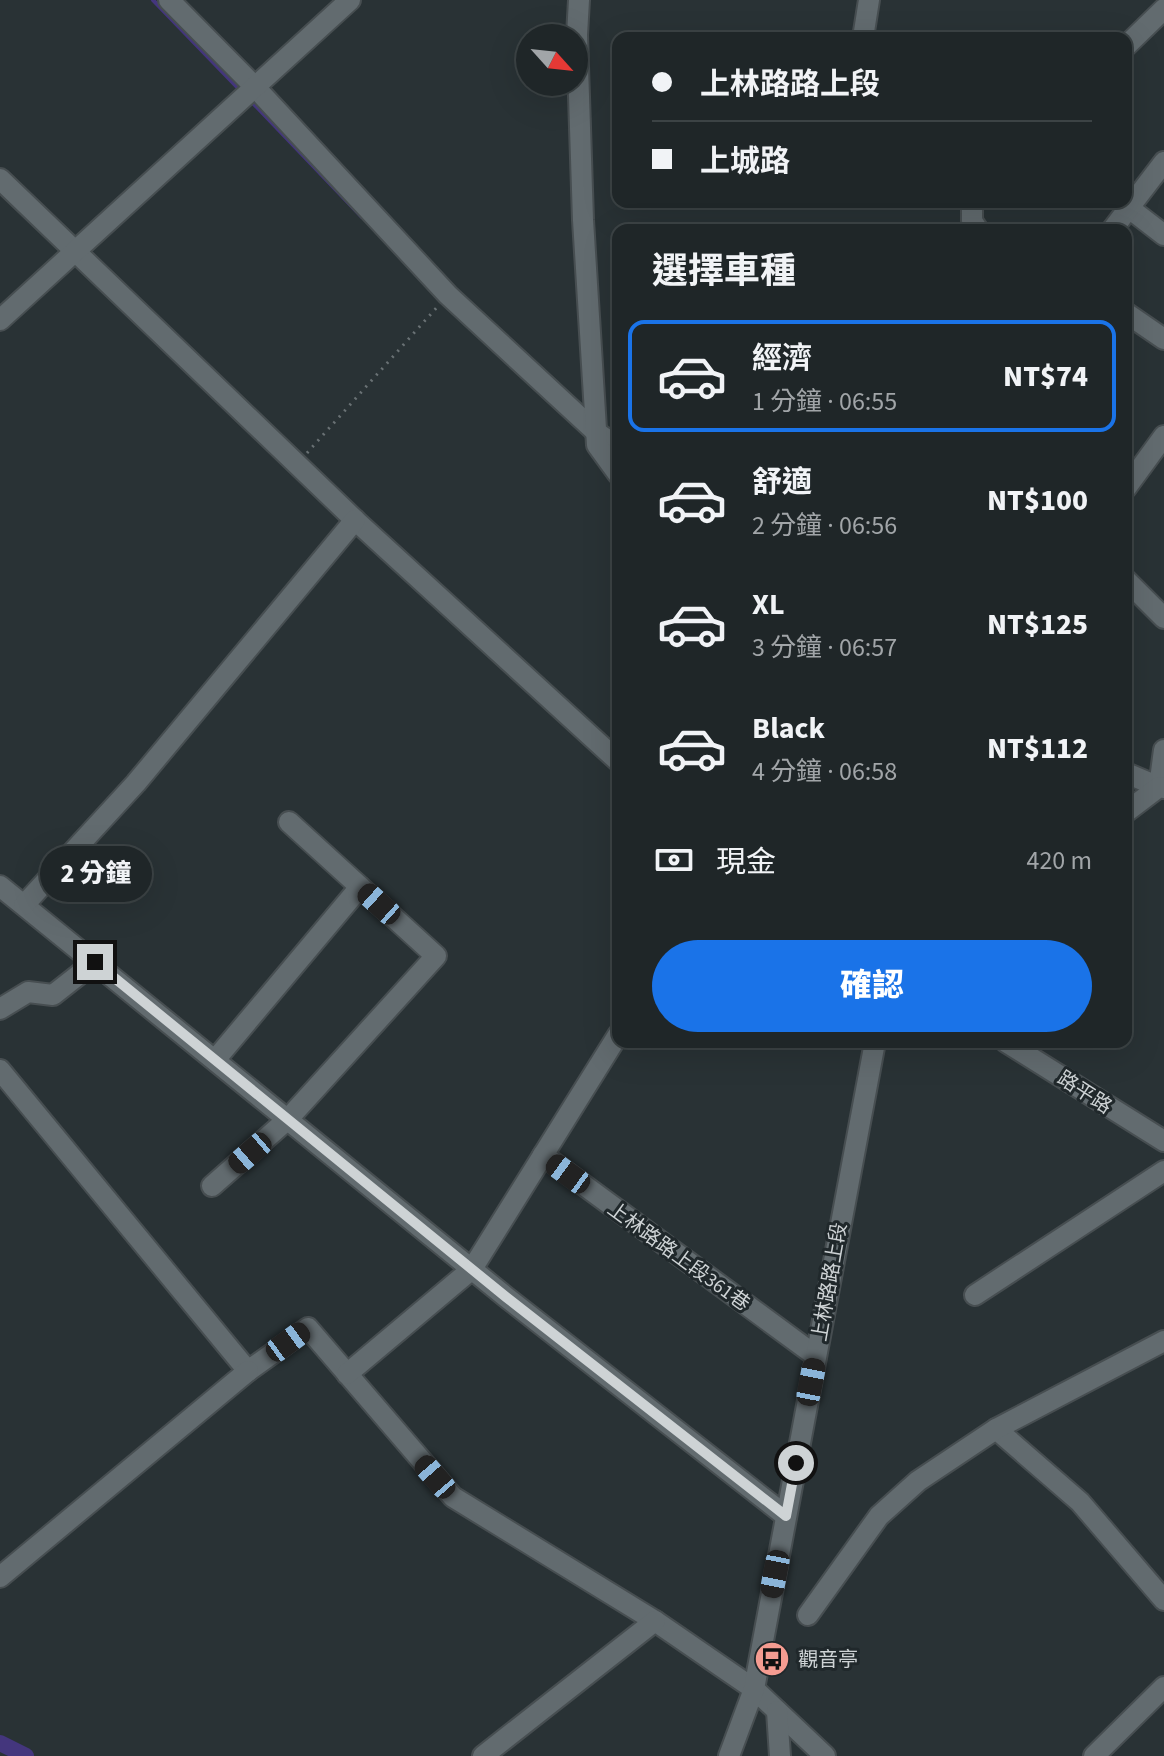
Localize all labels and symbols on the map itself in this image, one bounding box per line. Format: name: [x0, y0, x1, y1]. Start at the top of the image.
north arrow: [516, 24, 588, 96]
callout: 2 分鐘: [39, 846, 151, 902]
car: [353, 879, 405, 929]
route end: [77, 944, 113, 980]
street label: 路平路: [1052, 1065, 1117, 1121]
car: [224, 1128, 276, 1178]
car: [542, 1150, 594, 1198]
street label: 上林路路上段361巷: [601, 1196, 755, 1318]
street label: 上林路路上段: [806, 1221, 854, 1344]
car: [262, 1318, 314, 1366]
car: [795, 1356, 827, 1408]
route start: [778, 1445, 814, 1481]
car: [410, 1451, 460, 1503]
car: [759, 1548, 791, 1600]
bus stop icon: 觀音亭: [753, 1640, 791, 1678]
place label: 觀音亭: [798, 1646, 858, 1674]

